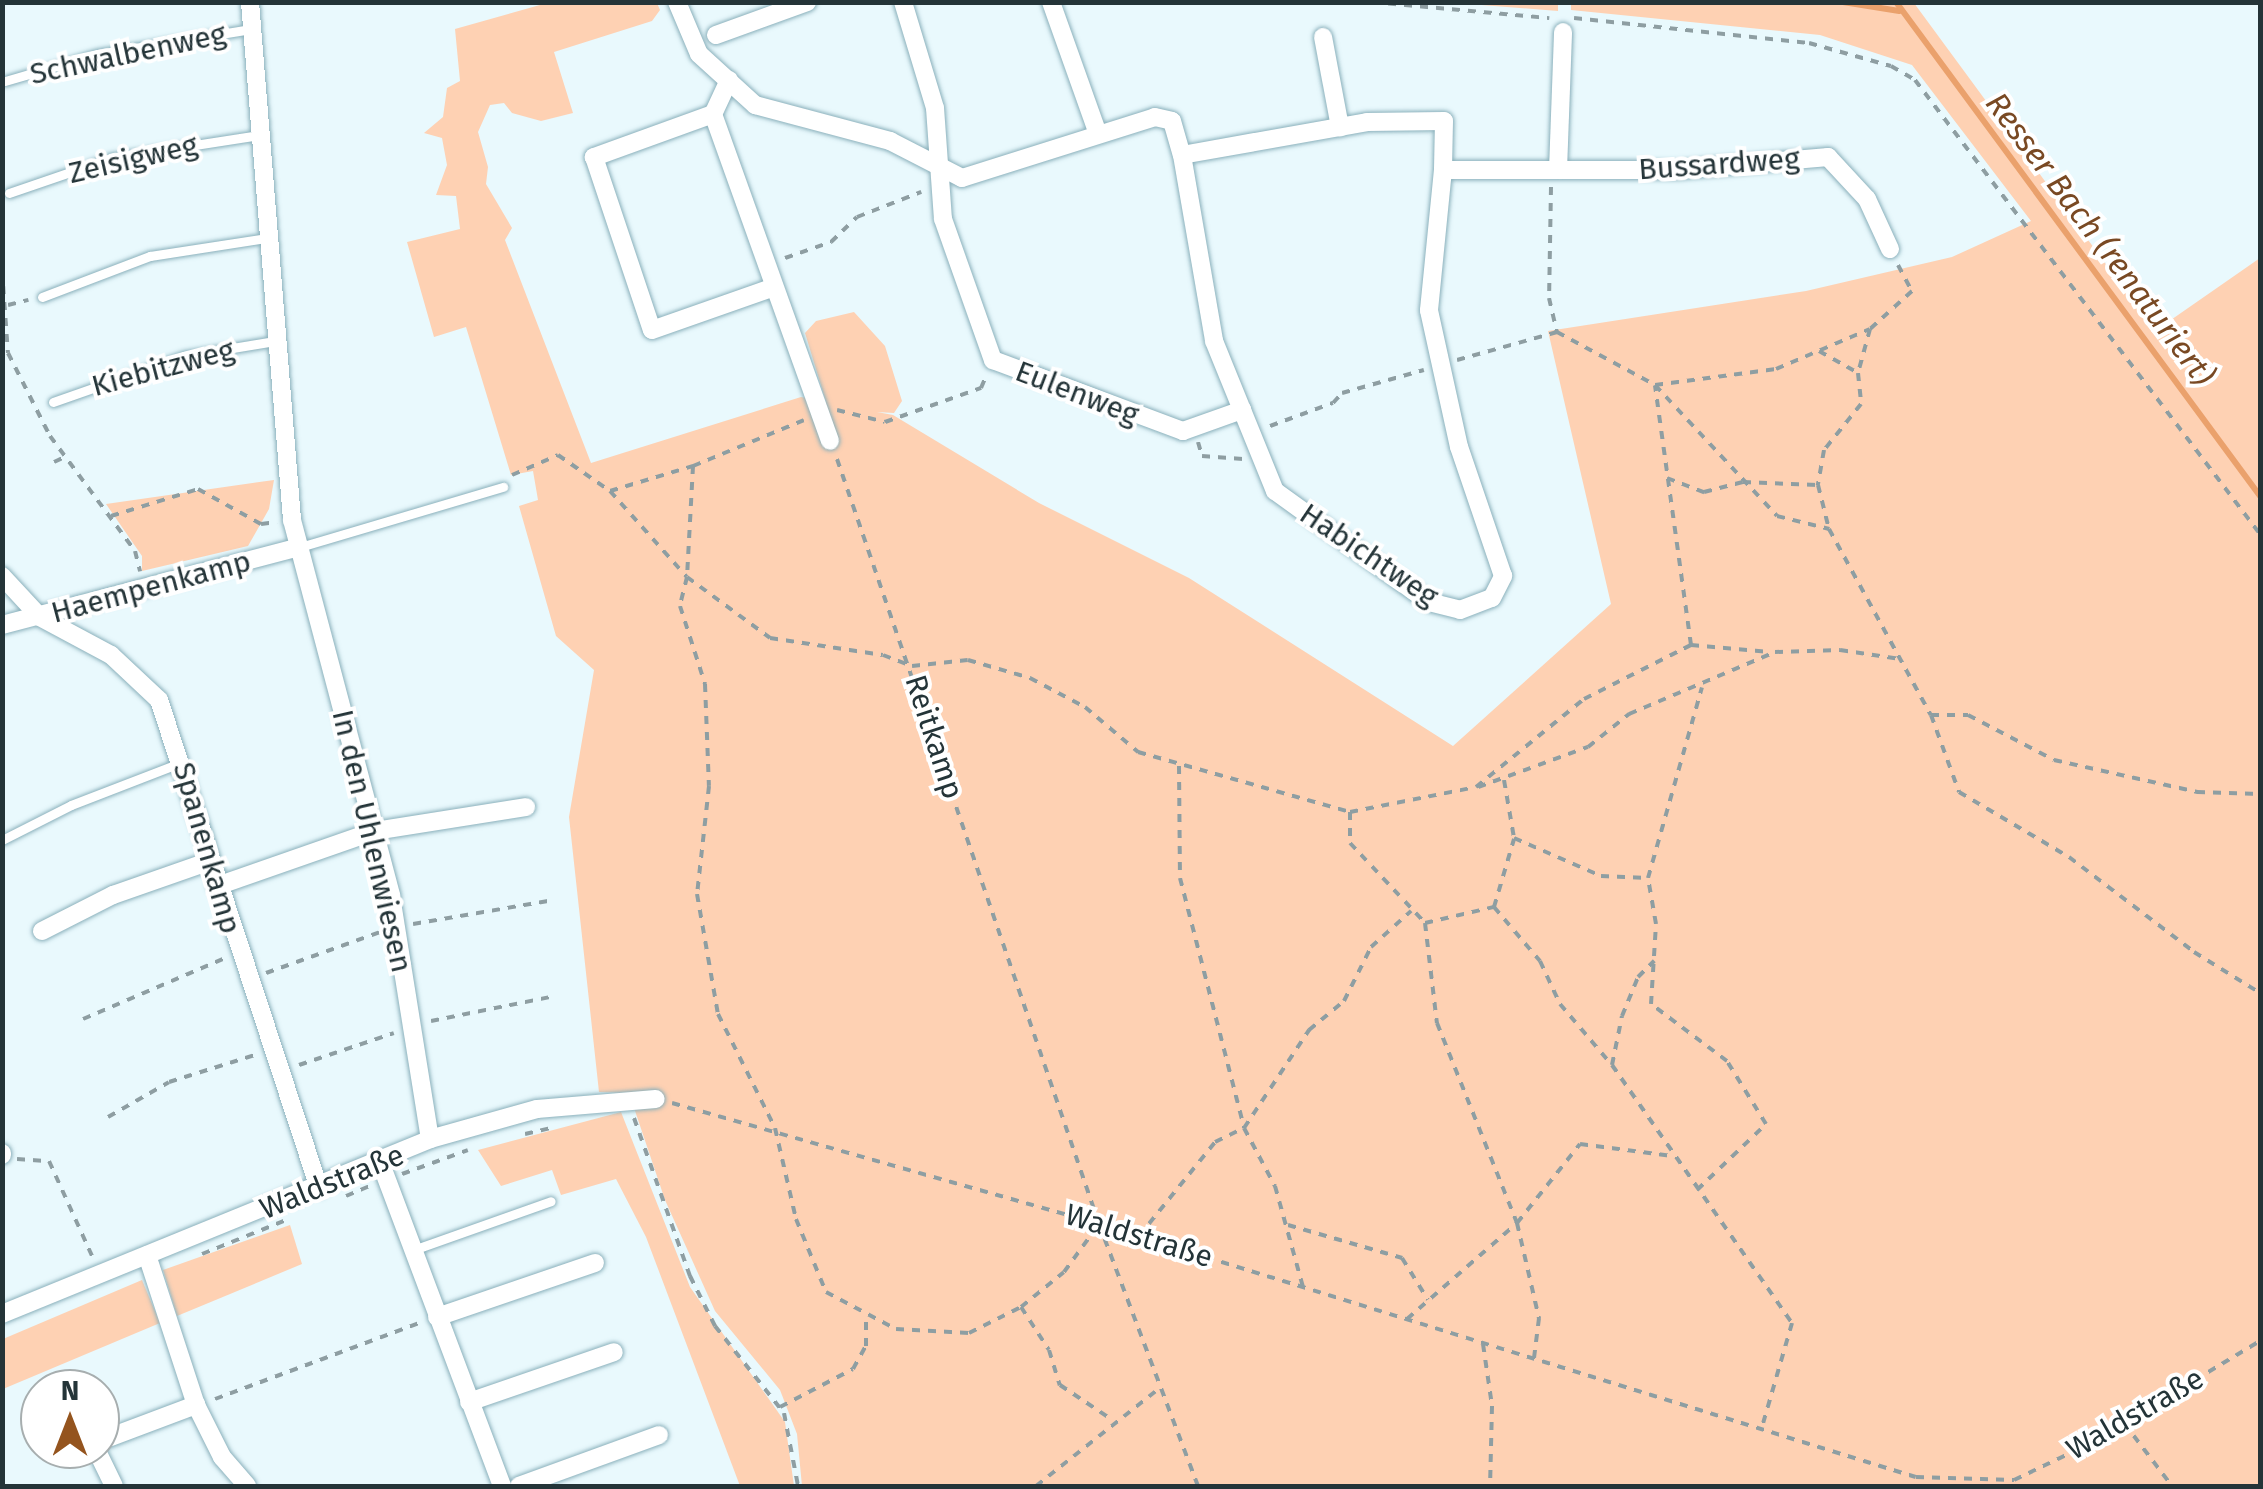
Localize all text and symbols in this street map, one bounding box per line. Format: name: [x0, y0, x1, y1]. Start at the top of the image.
street label: Schwalbenweg: [27, 16, 229, 92]
water label: Resser Bach (renaturiert): [1977, 85, 2223, 393]
street label: Zeisigweg: [65, 127, 201, 191]
street label: Bussardweg: [1637, 140, 1801, 188]
street label: Kiebitzweg: [88, 332, 238, 404]
street label: Eulenweg: [1010, 353, 1144, 433]
street label: Habichtweg: [1293, 496, 1445, 614]
street label: Haempenkamp: [47, 543, 255, 631]
street label: Reitkamp: [897, 671, 971, 803]
street label: In den Uhlenwiesen: [324, 706, 420, 976]
street label: Spanenkamp: [165, 758, 249, 938]
street label: Waldstraße: [255, 1137, 409, 1227]
street label: Waldstraße: [1061, 1197, 1217, 1275]
street label: Waldstraße: [2060, 1360, 2210, 1468]
north arrow: [20, 1369, 120, 1469]
text: N: [61, 1374, 79, 1407]

